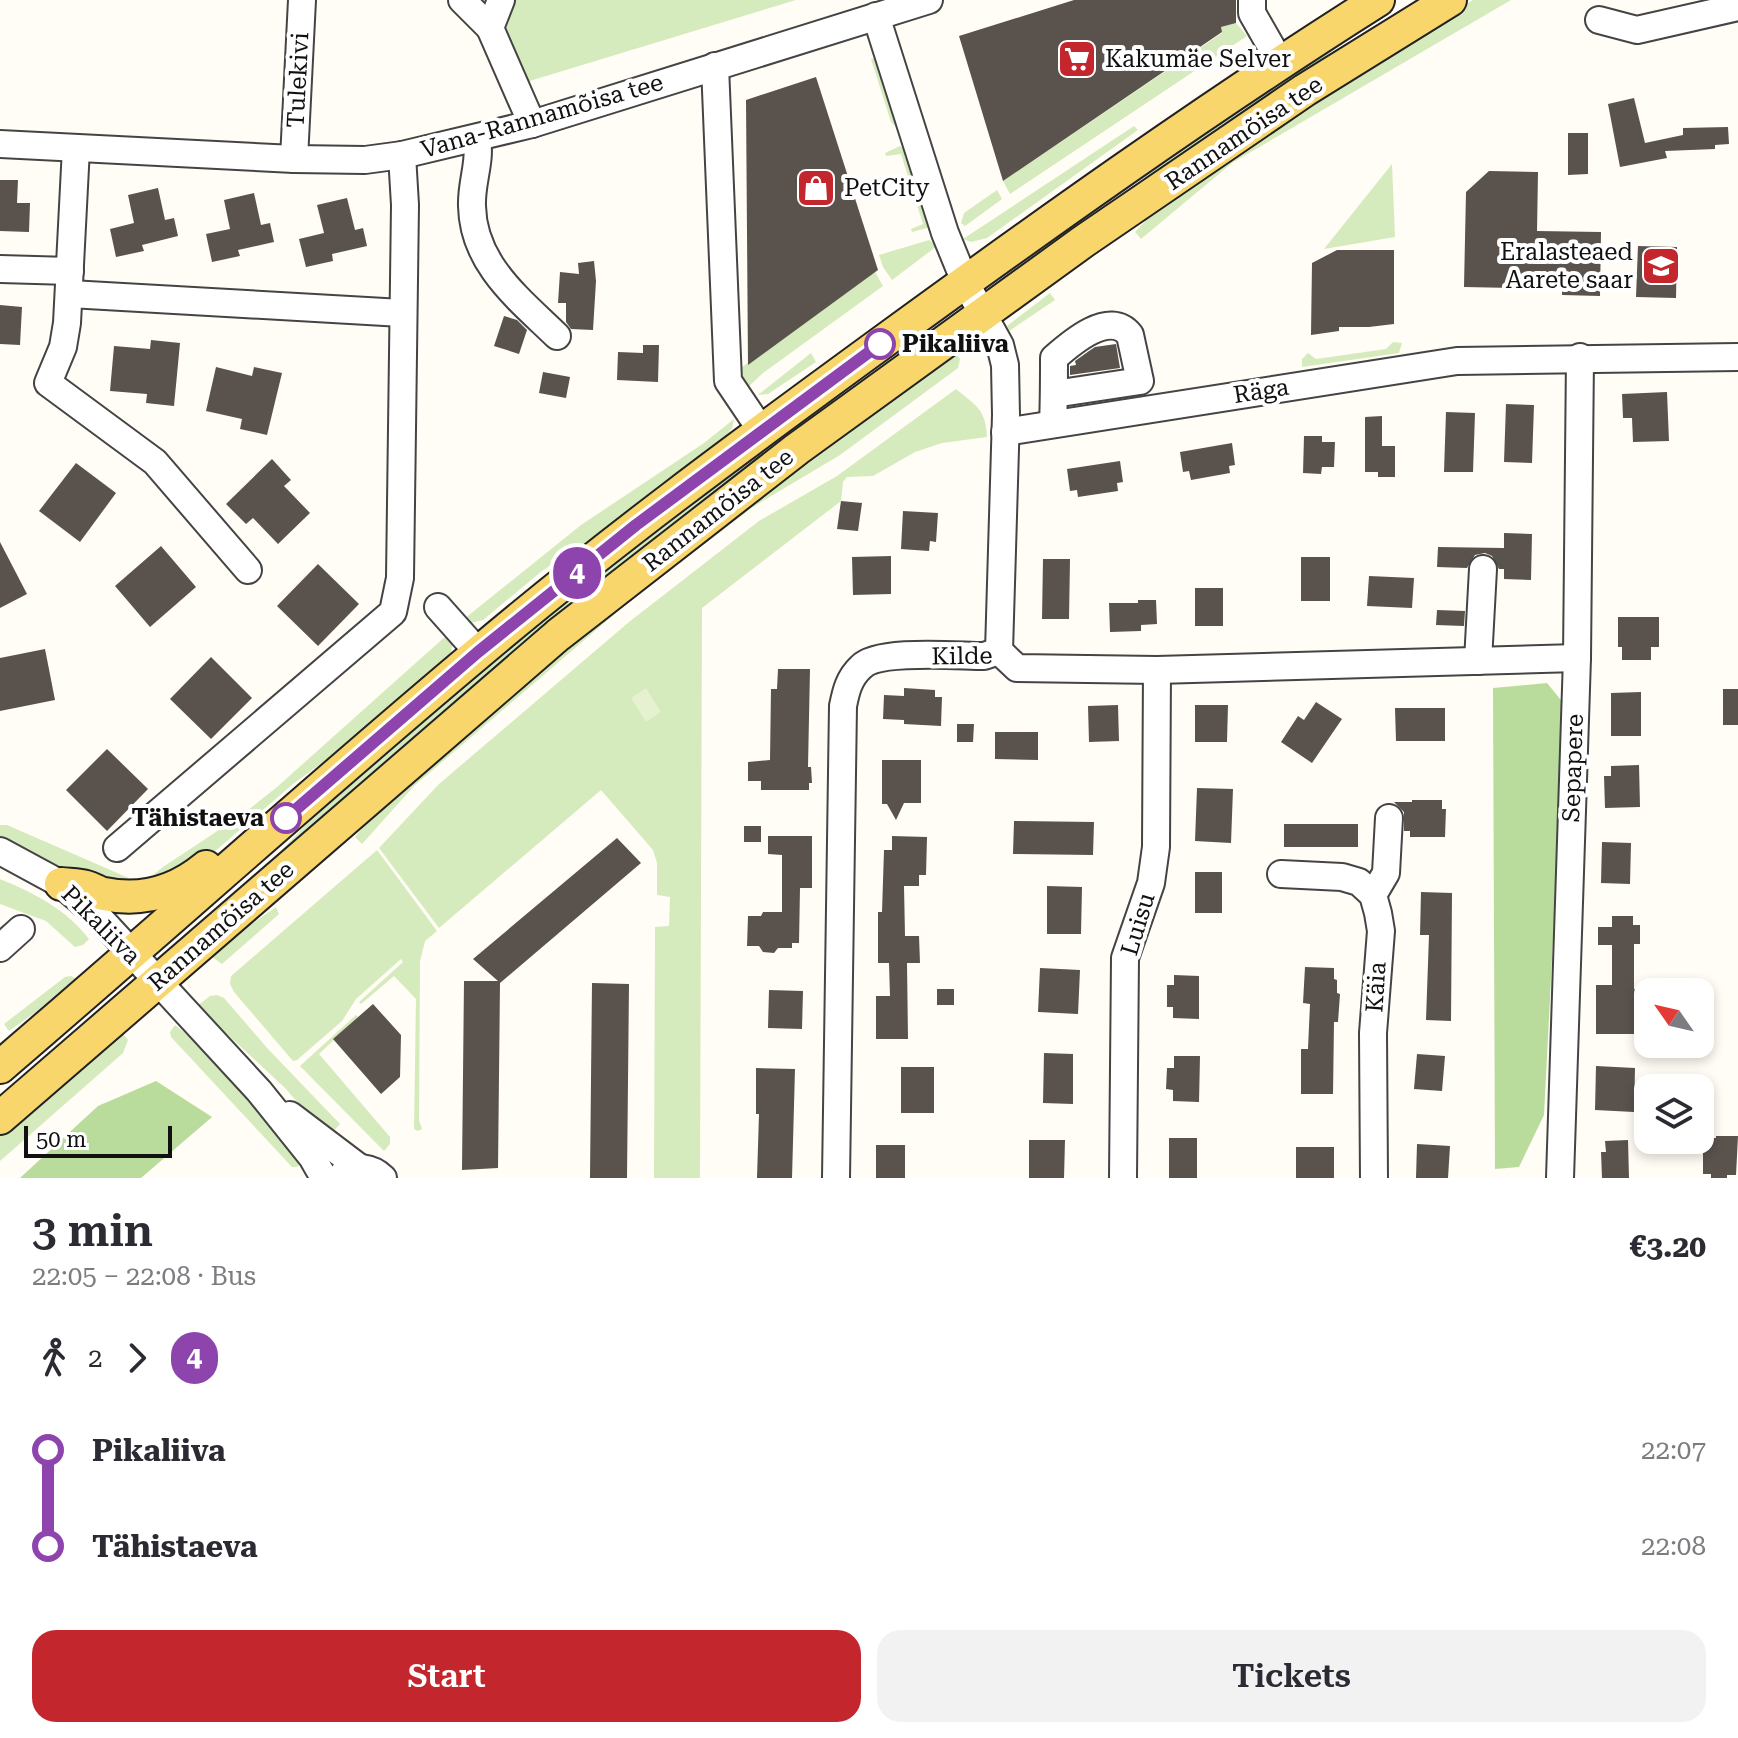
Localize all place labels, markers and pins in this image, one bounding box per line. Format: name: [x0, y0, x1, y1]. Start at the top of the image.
supermarket icon: Kakumäe Selver: [1056, 38, 1098, 80]
place label: Kakumäe Selver: [1105, 45, 1291, 73]
shop icon: PetCity: [795, 167, 837, 209]
place label: PetCity: [844, 174, 930, 202]
place label: Eralasteaed Aarete saar: [1500, 238, 1633, 294]
school or university icon: Eralasteaed Aarete saar: [1640, 245, 1682, 287]
marker: Pikaliiva: [865, 329, 895, 359]
place label: Pikaliiva: [902, 330, 1009, 358]
marker: Tähistaeva: [271, 803, 301, 833]
place label: Tähistaeva: [132, 804, 264, 832]

